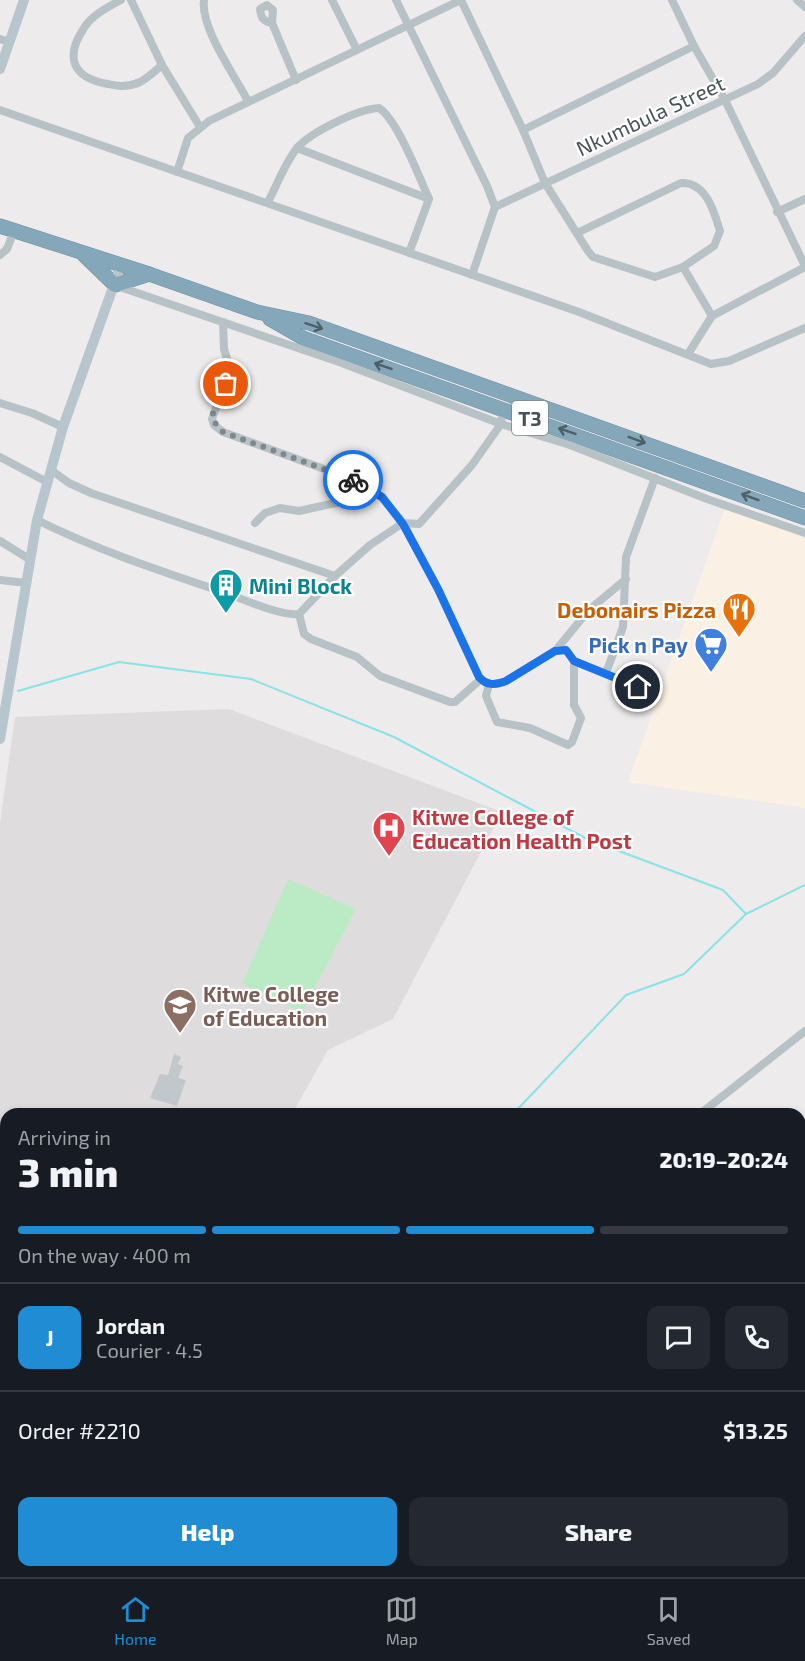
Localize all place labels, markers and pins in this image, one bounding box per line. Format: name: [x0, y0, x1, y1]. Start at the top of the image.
pin: [200, 358, 251, 409]
building icon: Mini Block: [208, 567, 244, 614]
place label: Mini Block: [249, 573, 352, 598]
restaurant icon: Debonairs Pizza: [721, 591, 757, 638]
place label: Debonairs Pizza: [557, 597, 716, 622]
supermarket icon: Pick n Pay: [693, 626, 729, 673]
place label: Pick n Pay: [589, 632, 688, 658]
pin: [612, 661, 663, 712]
place label: Kitwe College of Education Health Post: [412, 804, 632, 853]
hospital icon: Kitwe College of Education Health Post: [371, 810, 407, 857]
place label: Kitwe College of Education: [203, 981, 339, 1030]
school or university icon: Kitwe College of Education: [162, 987, 198, 1034]

